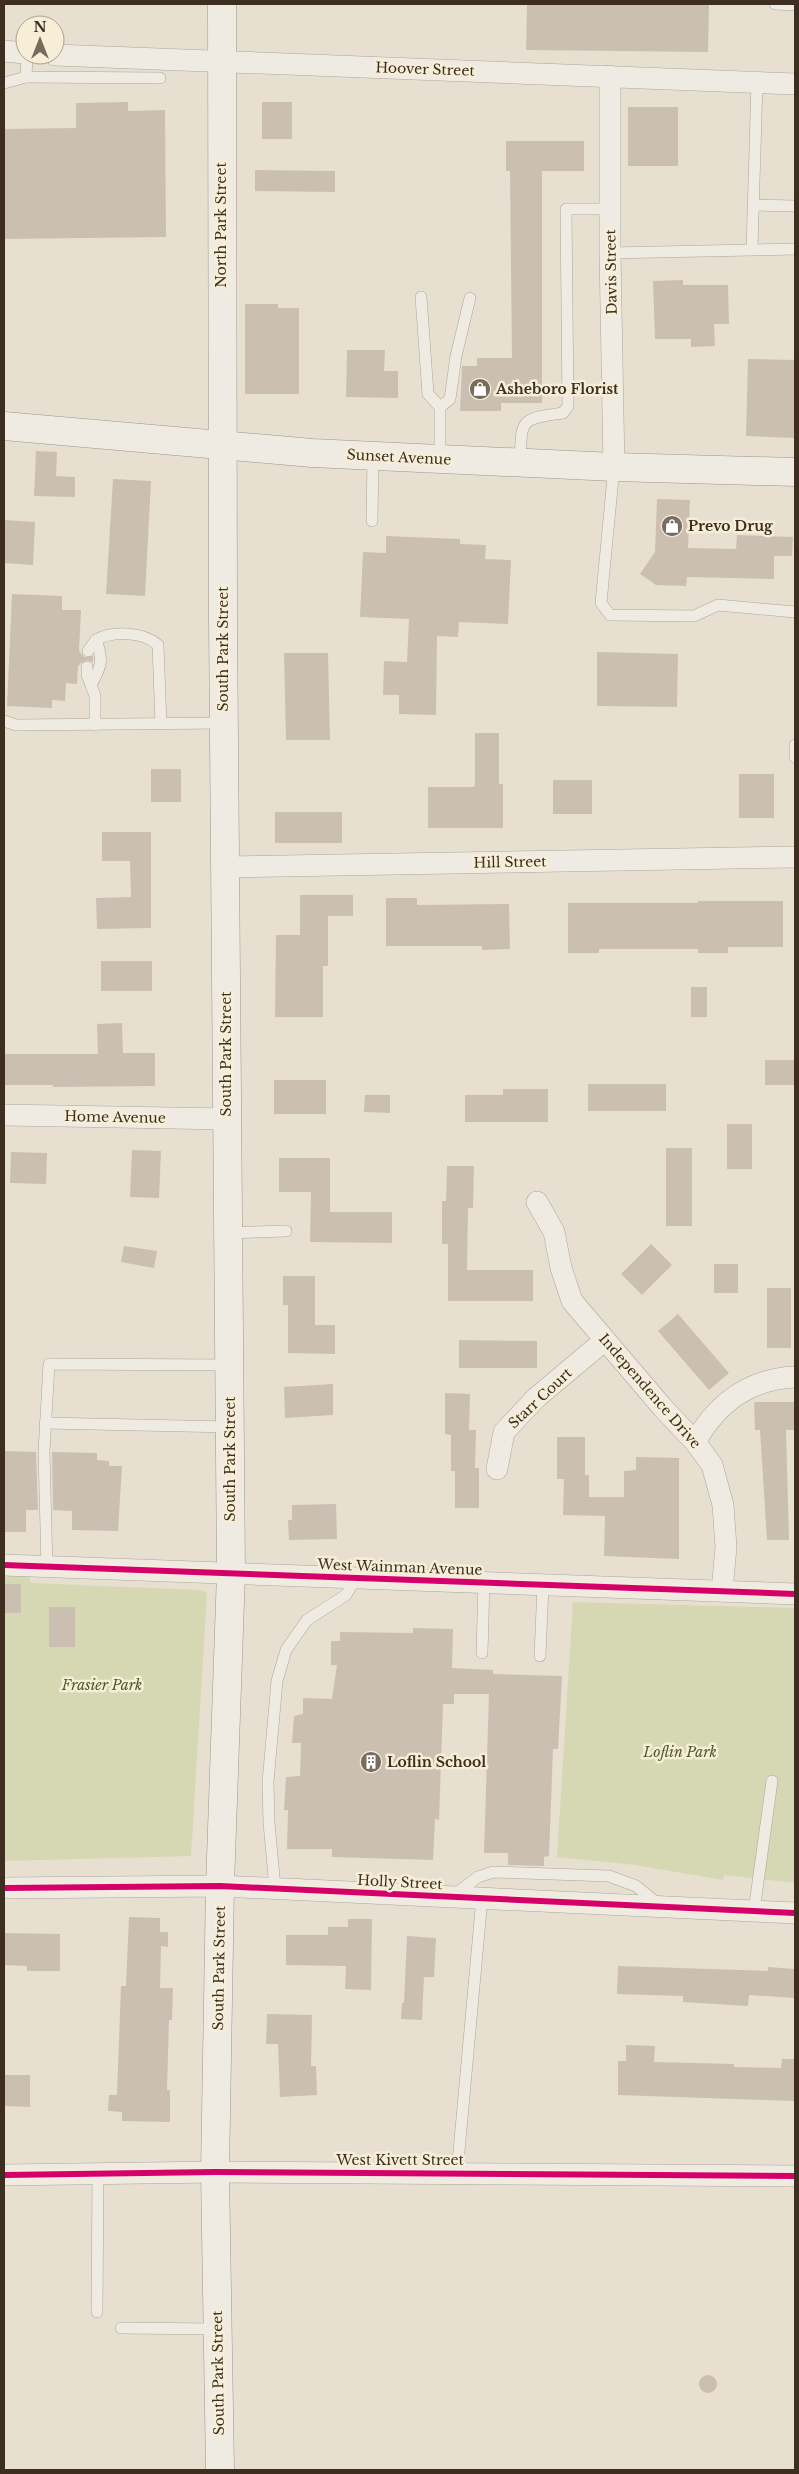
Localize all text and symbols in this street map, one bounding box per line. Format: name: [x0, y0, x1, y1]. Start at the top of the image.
north arrow: [15, 15, 65, 65]
text: N: [33, 18, 47, 36]
street label: Hoover Street: [375, 58, 476, 80]
street label: North Park Street: [212, 162, 230, 288]
street label: Davis Street: [601, 228, 621, 315]
shop icon: Asheboro Florist: [468, 377, 492, 401]
place label: Asheboro Florist: [495, 380, 619, 398]
street label: Sunset Avenue: [346, 445, 452, 469]
shop icon: Prevo Drug: [660, 514, 684, 538]
place label: Prevo Drug: [688, 517, 773, 535]
street label: South Park Street: [214, 586, 232, 711]
street label: Hill Street: [473, 852, 547, 872]
street label: South Park Street: [217, 991, 235, 1116]
street label: Home Avenue: [64, 1107, 166, 1127]
street label: Independence Drive: [595, 1330, 705, 1452]
street label: Starr Court: [504, 1363, 576, 1432]
street label: South Park Street: [221, 1396, 239, 1521]
street label: West Wainman Avenue: [316, 1555, 483, 1579]
park label: Frasier Park: [61, 1676, 142, 1694]
park label: Loflin Park: [642, 1743, 717, 1761]
building icon: Loflin School: [359, 1750, 383, 1774]
place label: Loflin School: [387, 1753, 486, 1771]
street label: Holly Street: [357, 1871, 444, 1893]
street label: South Park Street: [209, 1905, 229, 2031]
street label: West Kivett Street: [335, 2151, 465, 2169]
street label: South Park Street: [208, 2310, 228, 2436]

